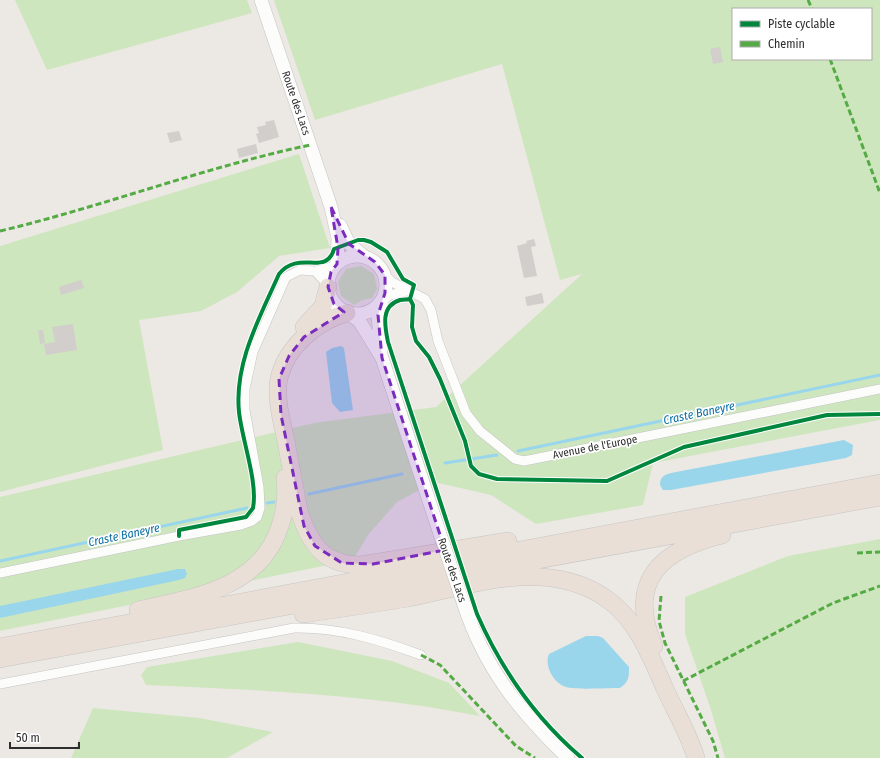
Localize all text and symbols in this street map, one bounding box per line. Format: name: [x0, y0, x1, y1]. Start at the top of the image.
legend: [732, 8, 872, 60]
text: Piste cyclable: [768, 17, 835, 31]
text: Chemin: [768, 37, 805, 51]
street label: Route des Lacs: [279, 69, 313, 137]
water label: Craste Baneyre: [662, 399, 736, 427]
street label: Avenue de l'Europe: [552, 432, 638, 462]
water label: Craste Baneyre: [87, 521, 161, 549]
street label: Route des Lacs: [435, 536, 469, 604]
scale bar: [10, 724, 79, 750]
text: 50 m: [16, 731, 40, 745]

